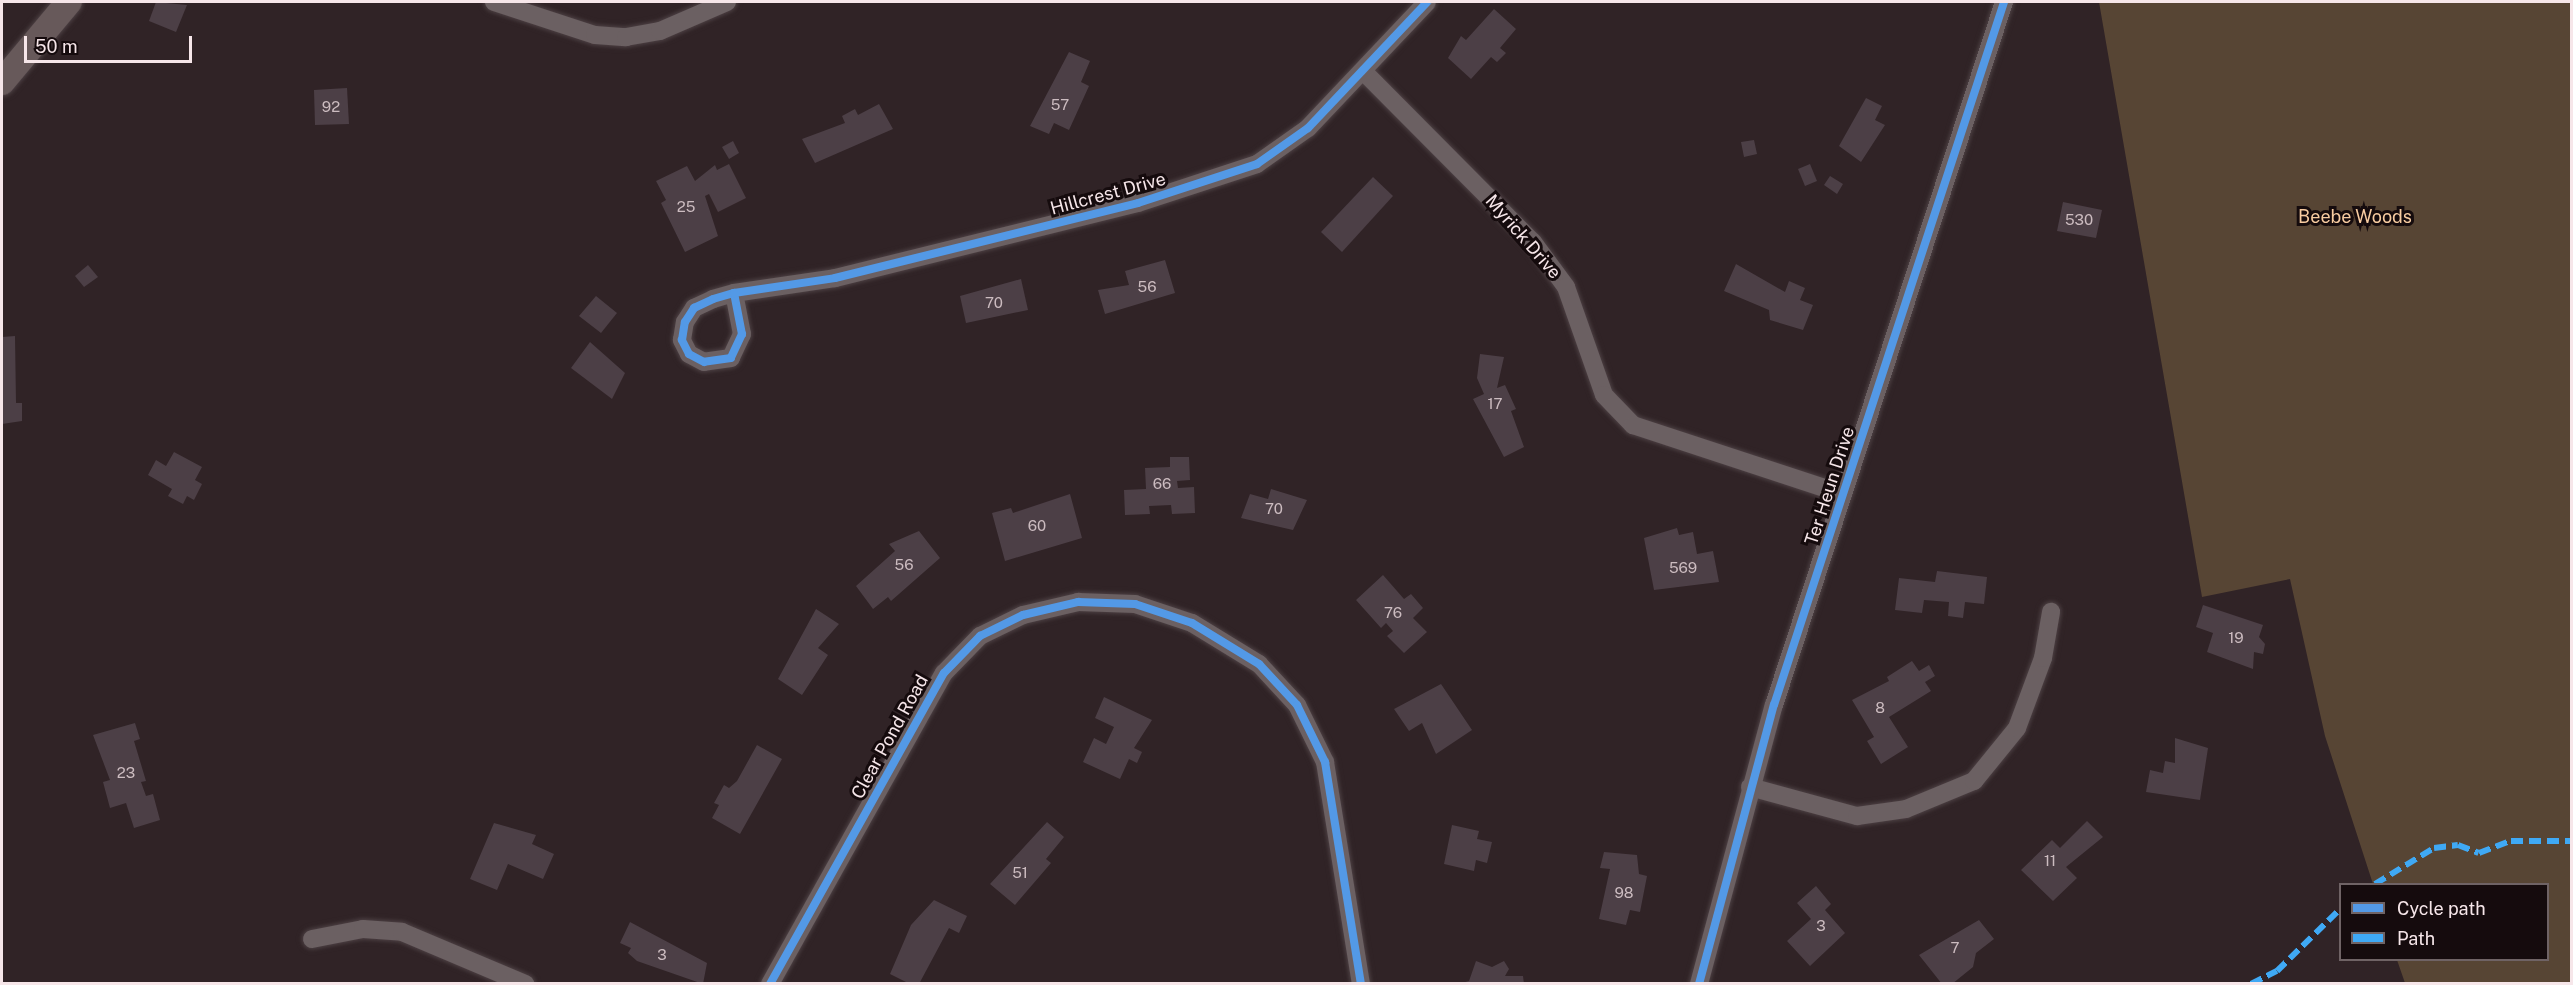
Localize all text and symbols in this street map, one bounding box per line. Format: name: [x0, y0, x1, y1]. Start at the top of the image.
scale bar: [27, 24, 195, 62]
text: 50 m: [35, 36, 78, 57]
house number: 57: [1051, 96, 1069, 114]
house number: 92: [322, 98, 340, 116]
street label: Hillcrest Drive: [1048, 168, 1168, 220]
street label: Myrick Drive: [1481, 191, 1565, 283]
house number: 25: [677, 198, 695, 216]
park label: Beebe Woods: [2298, 206, 2412, 228]
house number: 530: [2065, 211, 2093, 229]
house number: 56: [1138, 278, 1156, 296]
house number: 70: [985, 294, 1003, 312]
house number: 17: [1487, 395, 1503, 413]
street label: Ter Heun Drive: [1801, 424, 1859, 548]
house number: 66: [1153, 475, 1171, 493]
house number: 70: [1265, 500, 1283, 518]
house number: 60: [1028, 517, 1046, 535]
house number: 56: [895, 556, 913, 574]
house number: 569: [1669, 559, 1697, 577]
house number: 76: [1384, 604, 1402, 622]
house number: 19: [2228, 629, 2244, 647]
street label: Clear Pond Road: [847, 671, 933, 803]
house number: 8: [1875, 699, 1885, 717]
house number: 23: [117, 764, 135, 782]
house number: 11: [2044, 852, 2056, 870]
house number: 51: [1012, 864, 1028, 882]
legend: [2339, 883, 2549, 961]
house number: 98: [1615, 884, 1633, 902]
text: Cycle path: [2397, 898, 2486, 919]
house number: 3: [1816, 917, 1826, 935]
text: Path: [2397, 928, 2435, 949]
house number: 7: [1950, 939, 1960, 957]
house number: 3: [657, 946, 667, 964]

